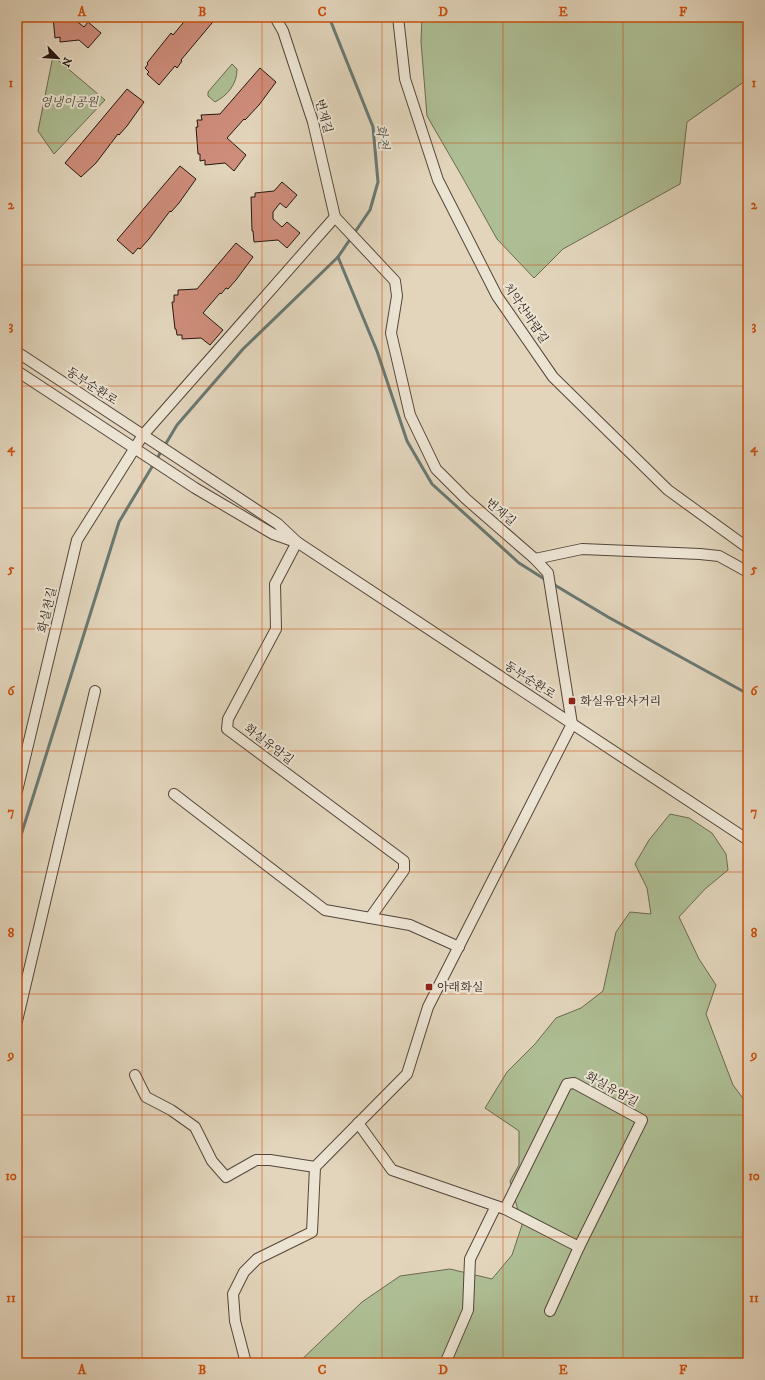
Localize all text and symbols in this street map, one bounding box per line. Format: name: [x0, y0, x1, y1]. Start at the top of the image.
text: A: [77, 4, 87, 20]
text: B: [198, 4, 206, 20]
text: C: [318, 4, 327, 20]
text: D: [438, 4, 448, 20]
text: E: [558, 4, 568, 20]
text: F: [679, 4, 688, 20]
north arrow: [38, 38, 78, 78]
text: N: [58, 55, 74, 69]
text: 1: [9, 75, 14, 91]
text: 1: [752, 75, 757, 91]
park label: 영냉이공원: [40, 95, 99, 110]
street label: 번재길: [312, 97, 336, 135]
water label: 화천: [372, 123, 392, 152]
text: 2: [8, 197, 15, 213]
text: 2: [751, 197, 758, 213]
street label: 치악산바람길: [500, 280, 551, 346]
text: 3: [9, 318, 14, 334]
text: 3: [752, 318, 757, 334]
street label: 동부순환로: [63, 364, 120, 409]
text: 4: [6, 440, 15, 457]
text: 4: [749, 440, 758, 457]
street label: 번재길: [483, 495, 519, 529]
text: 5: [7, 561, 15, 577]
text: 5: [750, 561, 758, 577]
street label: 화실천길: [35, 586, 60, 634]
street label: 동부순환로: [501, 658, 558, 703]
text: 6: [8, 683, 16, 699]
text: 6: [751, 683, 759, 699]
place label: 화실유암사거리: [580, 694, 661, 709]
marker: 화실유암사거리: [567, 696, 577, 706]
street label: 화실유암길: [241, 721, 296, 768]
text: 7: [8, 804, 15, 820]
text: 7: [751, 804, 758, 820]
text: 8: [8, 925, 15, 941]
text: 8: [751, 925, 758, 941]
place label: 아래화실: [437, 980, 483, 995]
marker: 아래화실: [424, 982, 434, 992]
text: 9: [7, 1047, 14, 1063]
text: 9: [750, 1047, 757, 1063]
street label: 화실유암길: [583, 1069, 641, 1110]
text: 10: [5, 1168, 17, 1184]
text: 10: [748, 1168, 760, 1184]
text: 11: [6, 1290, 16, 1306]
text: 11: [749, 1290, 759, 1306]
text: A: [77, 1362, 87, 1378]
text: B: [198, 1362, 206, 1378]
text: C: [318, 1362, 327, 1378]
text: D: [438, 1362, 448, 1378]
text: E: [558, 1362, 568, 1378]
text: F: [679, 1362, 688, 1378]

